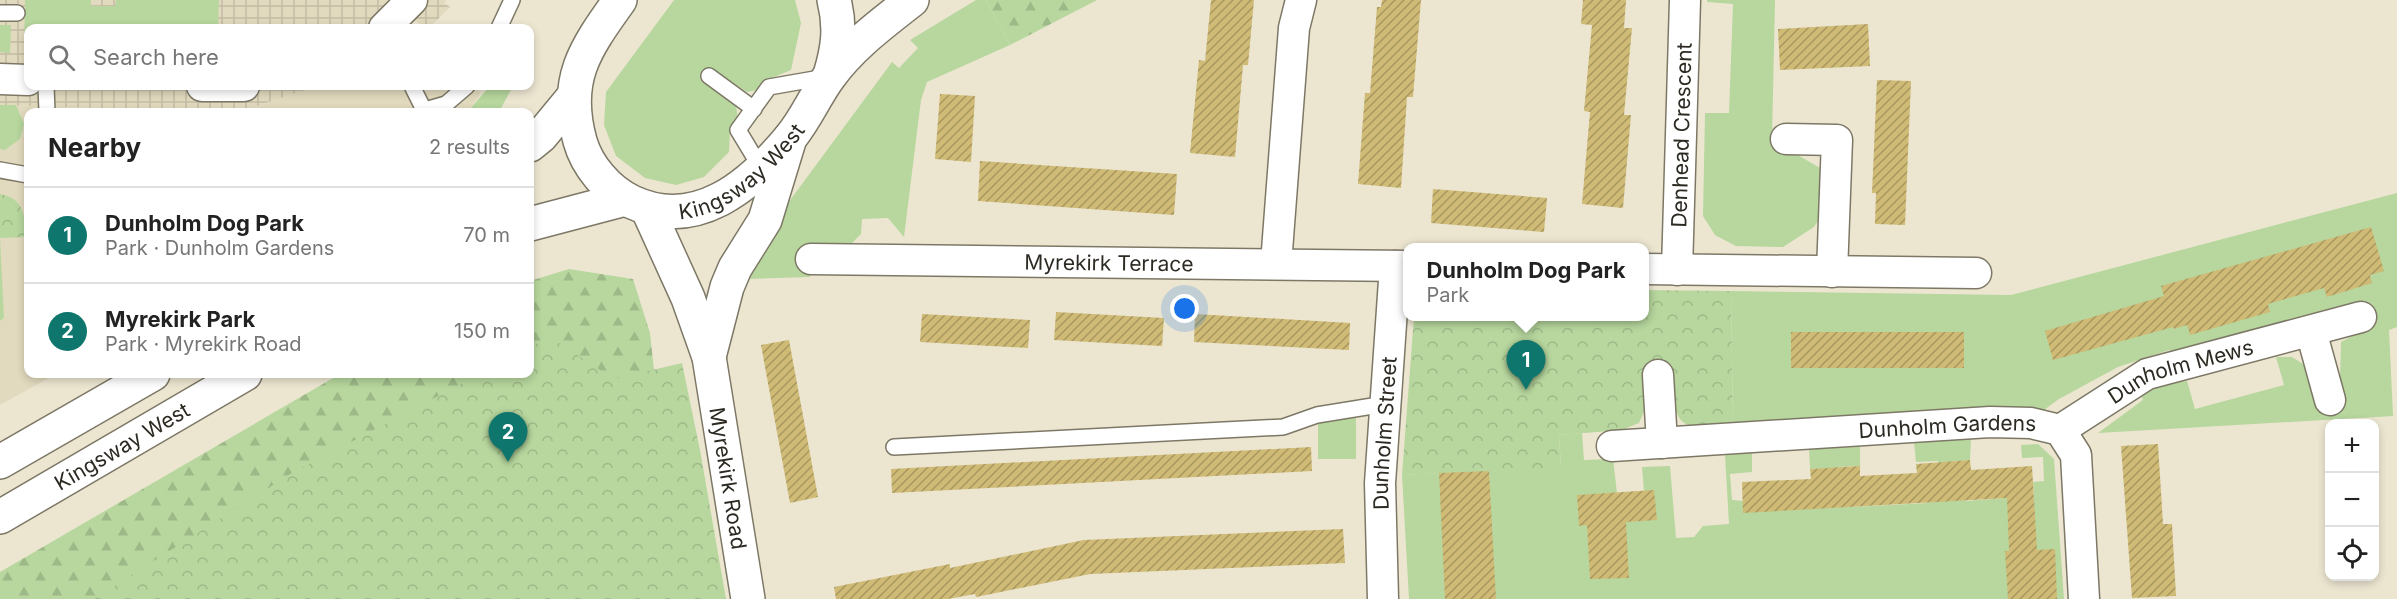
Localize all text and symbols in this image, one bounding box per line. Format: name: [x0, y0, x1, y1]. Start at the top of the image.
search box: [24, 24, 534, 90]
icon: search: [45, 41, 78, 74]
street label: Denhead Crescent: [1666, 42, 1696, 228]
text: Search here: [93, 44, 219, 70]
street label: Kingsway West: [677, 119, 809, 224]
text: Nearby: [48, 132, 141, 163]
text: 2 results: [429, 135, 510, 159]
text: Dunholm Dog Park: [105, 210, 304, 236]
text: 1: [63, 223, 72, 247]
text: 70 m: [463, 223, 510, 247]
text: Park · Dunholm Gardens: [105, 236, 334, 260]
popup: [1403, 243, 1649, 321]
street label: Myrekirk Terrace: [1024, 249, 1194, 276]
text: Dunholm Dog Park: [1426, 257, 1626, 283]
text: Park: [1426, 283, 1469, 307]
your location: [1170, 294, 1199, 323]
text: Myrekirk Park: [105, 306, 255, 332]
text: 2: [61, 319, 74, 343]
text: 150 m: [454, 319, 510, 343]
text: Park · Myrekirk Road: [105, 332, 302, 356]
street label: Dunholm Mews: [2103, 334, 2256, 408]
pin: 1: [1506, 340, 1546, 390]
street label: Dunholm Street: [1367, 355, 1401, 510]
street label: Kingsway West: [50, 397, 194, 495]
street label: Myrekirk Road: [705, 405, 752, 551]
street label: Dunholm Gardens: [1858, 409, 2037, 443]
pin: 2: [488, 412, 528, 462]
map controls: [2325, 419, 2379, 581]
button: +: [2325, 419, 2379, 473]
button: −: [2325, 473, 2379, 527]
button: locate: [2325, 527, 2379, 581]

